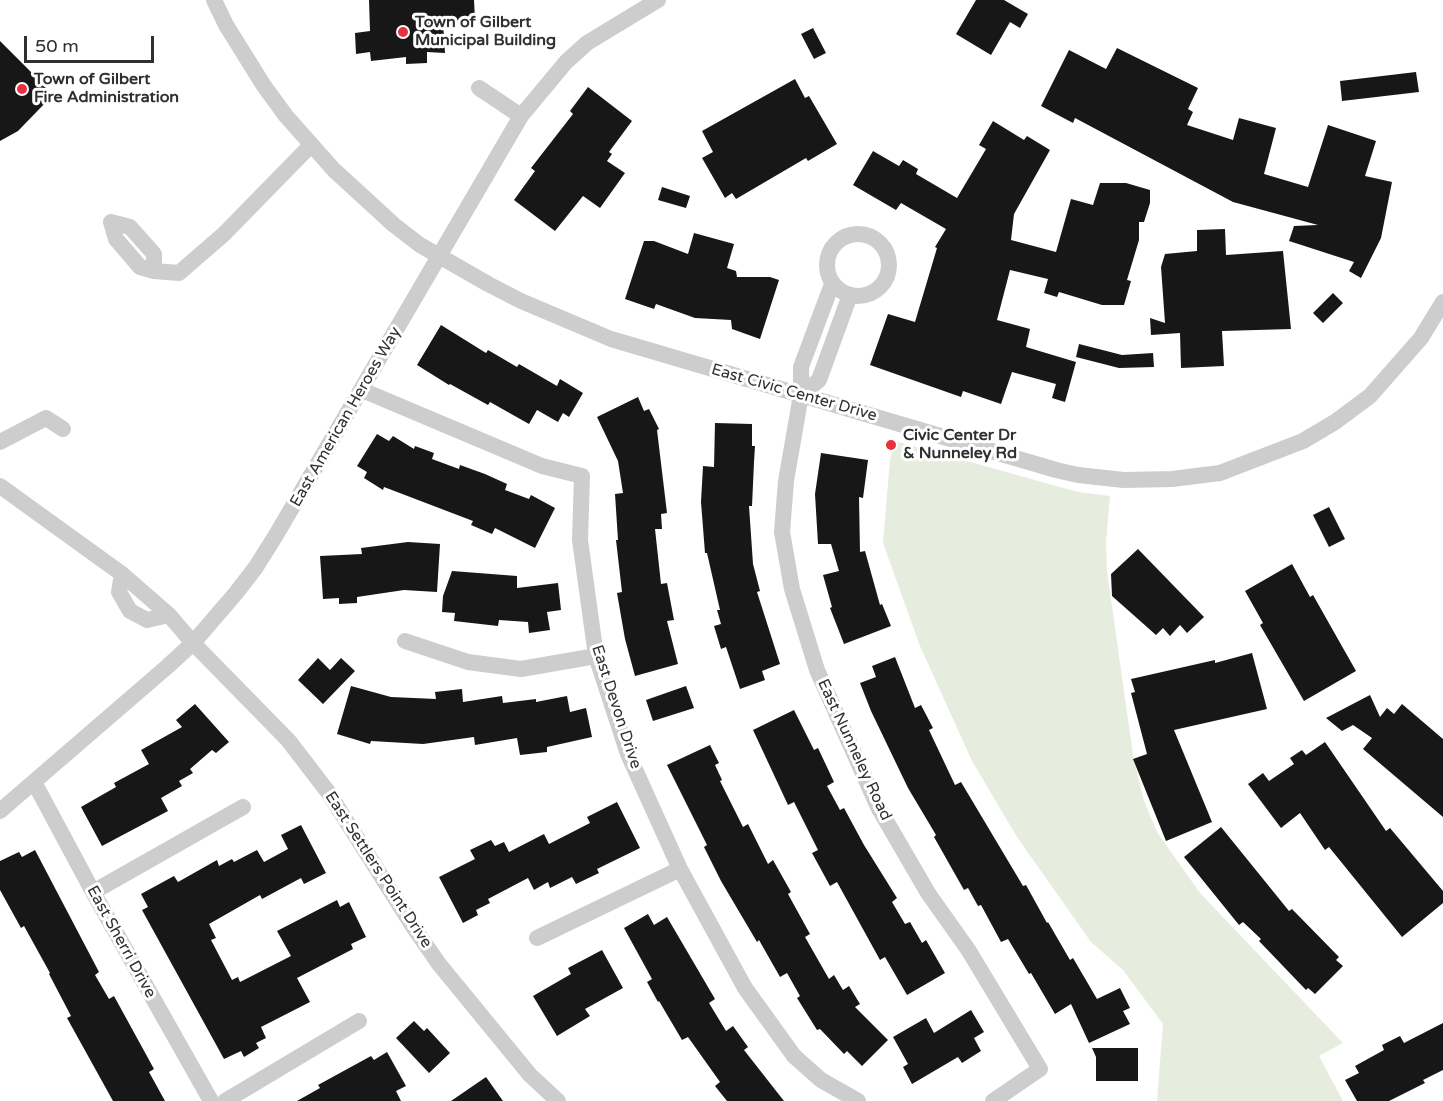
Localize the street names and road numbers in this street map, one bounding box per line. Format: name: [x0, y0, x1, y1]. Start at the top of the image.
street label: East American Heroes Way: [287, 324, 405, 510]
street label: East Civic Center Drive: [709, 360, 879, 426]
street label: East Devon Drive: [587, 643, 645, 771]
street label: East Nunneley Road: [813, 676, 895, 824]
street label: East Settlers Point Drive: [320, 788, 436, 952]
street label: East Sherri Drive: [82, 883, 160, 1001]

